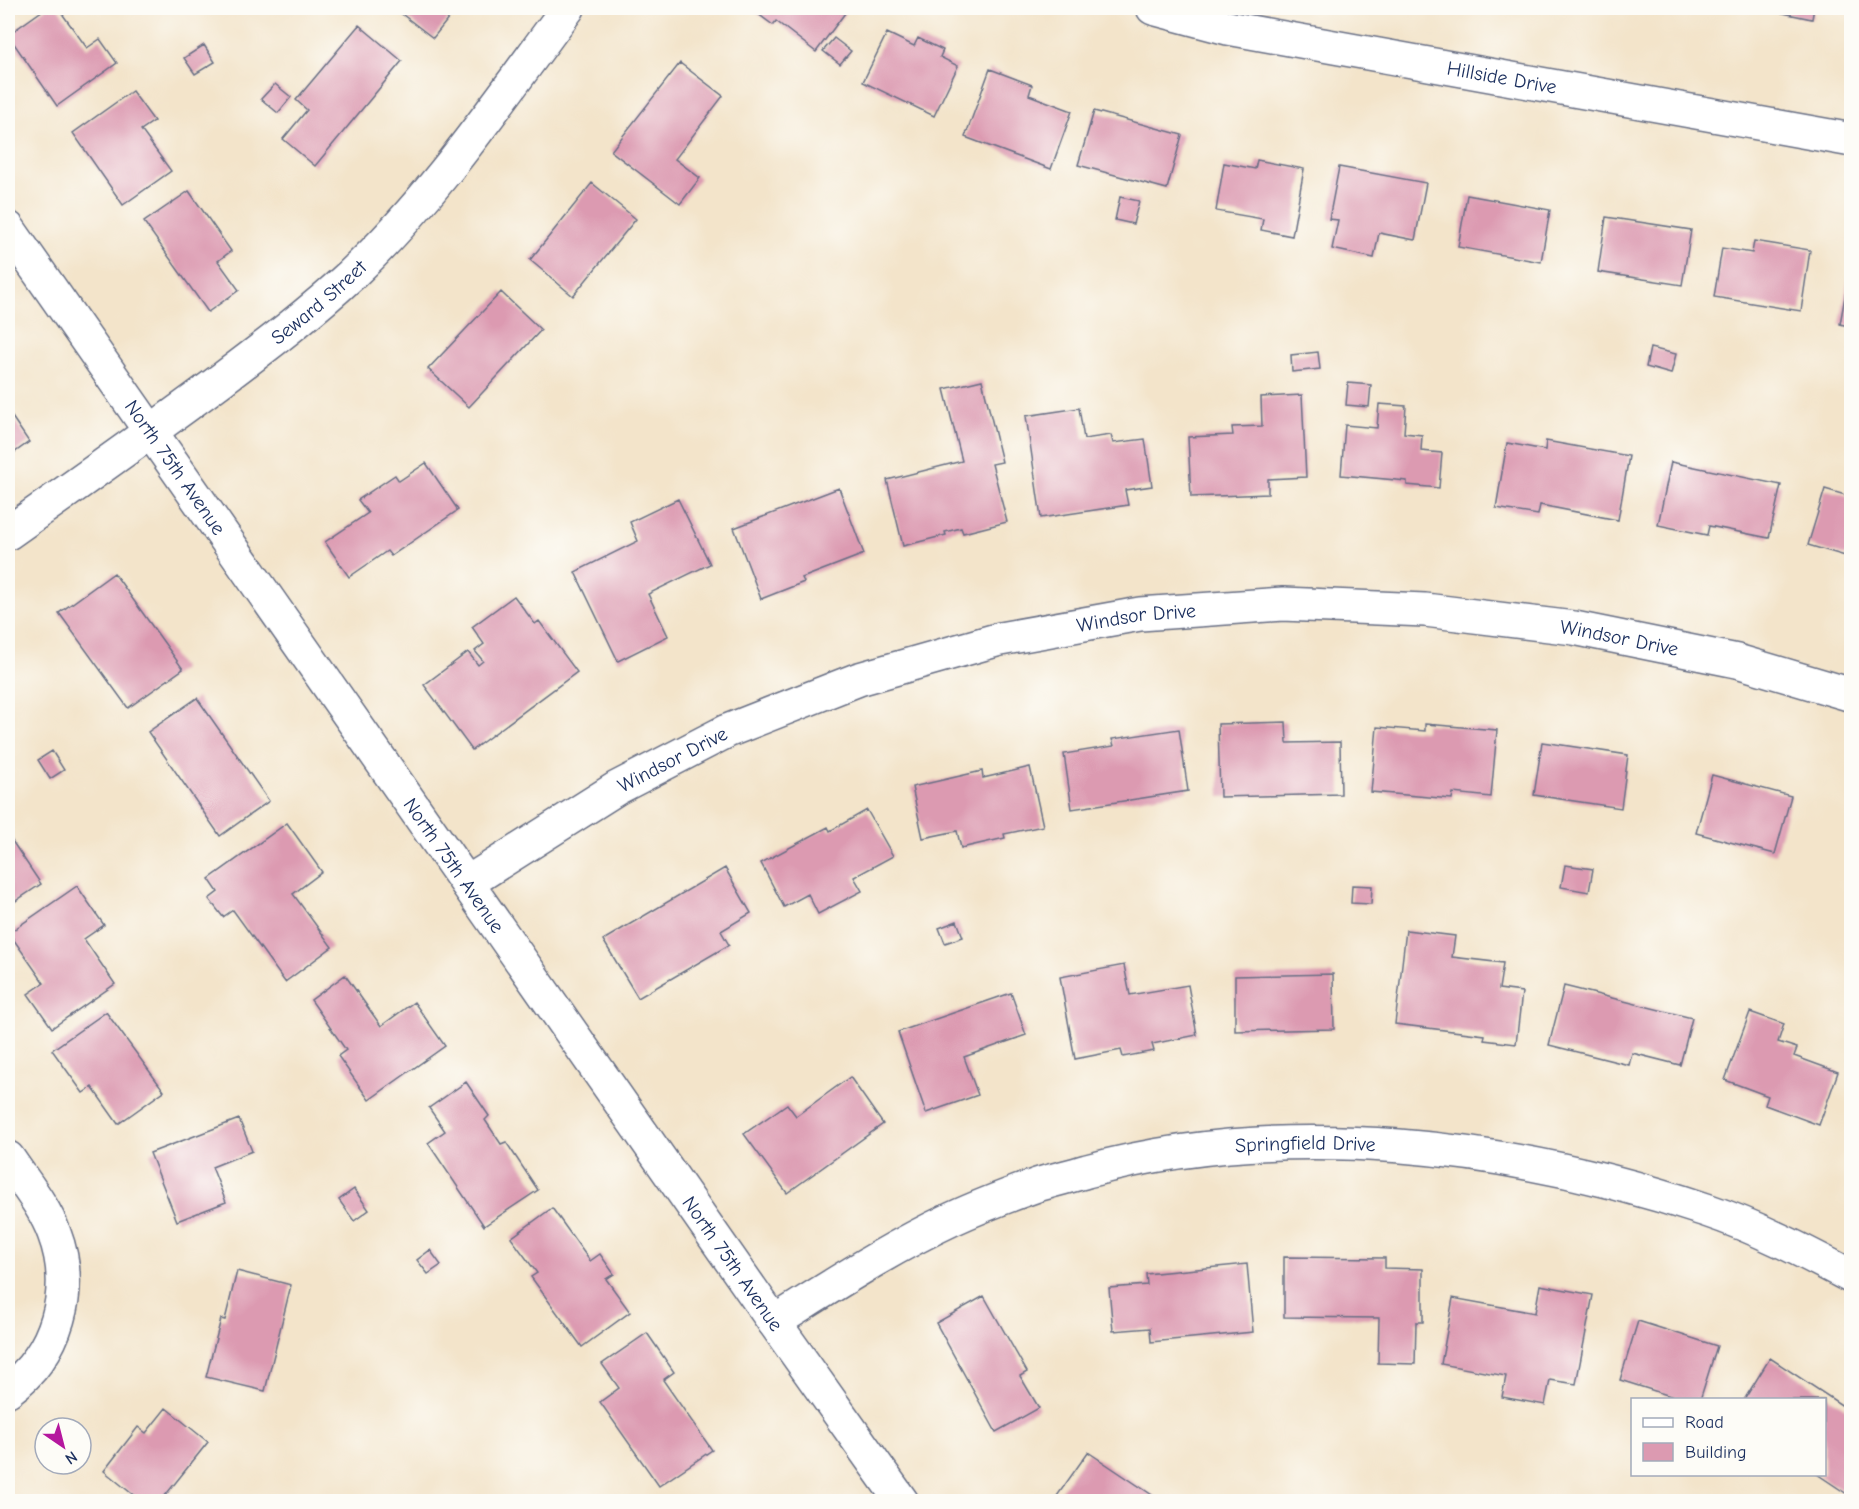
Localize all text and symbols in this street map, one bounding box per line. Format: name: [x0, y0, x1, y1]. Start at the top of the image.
street label: Hillside Drive: [1445, 57, 1559, 99]
street label: Seward Street: [267, 255, 372, 350]
street label: North 75th Avenue: [120, 396, 230, 539]
street label: Windsor Drive: [1075, 599, 1197, 637]
street label: Windsor Drive: [1559, 615, 1680, 661]
street label: Windsor Drive: [614, 722, 731, 798]
street label: North 75th Avenue: [399, 794, 509, 937]
street label: Springfield Drive: [1234, 1131, 1376, 1158]
street label: North 75th Avenue: [677, 1192, 788, 1336]
legend: [1631, 1398, 1826, 1476]
text: Road: [1685, 1412, 1724, 1433]
north arrow: [33, 1416, 93, 1476]
text: Building: [1685, 1442, 1747, 1463]
text: N: [62, 1447, 80, 1468]

